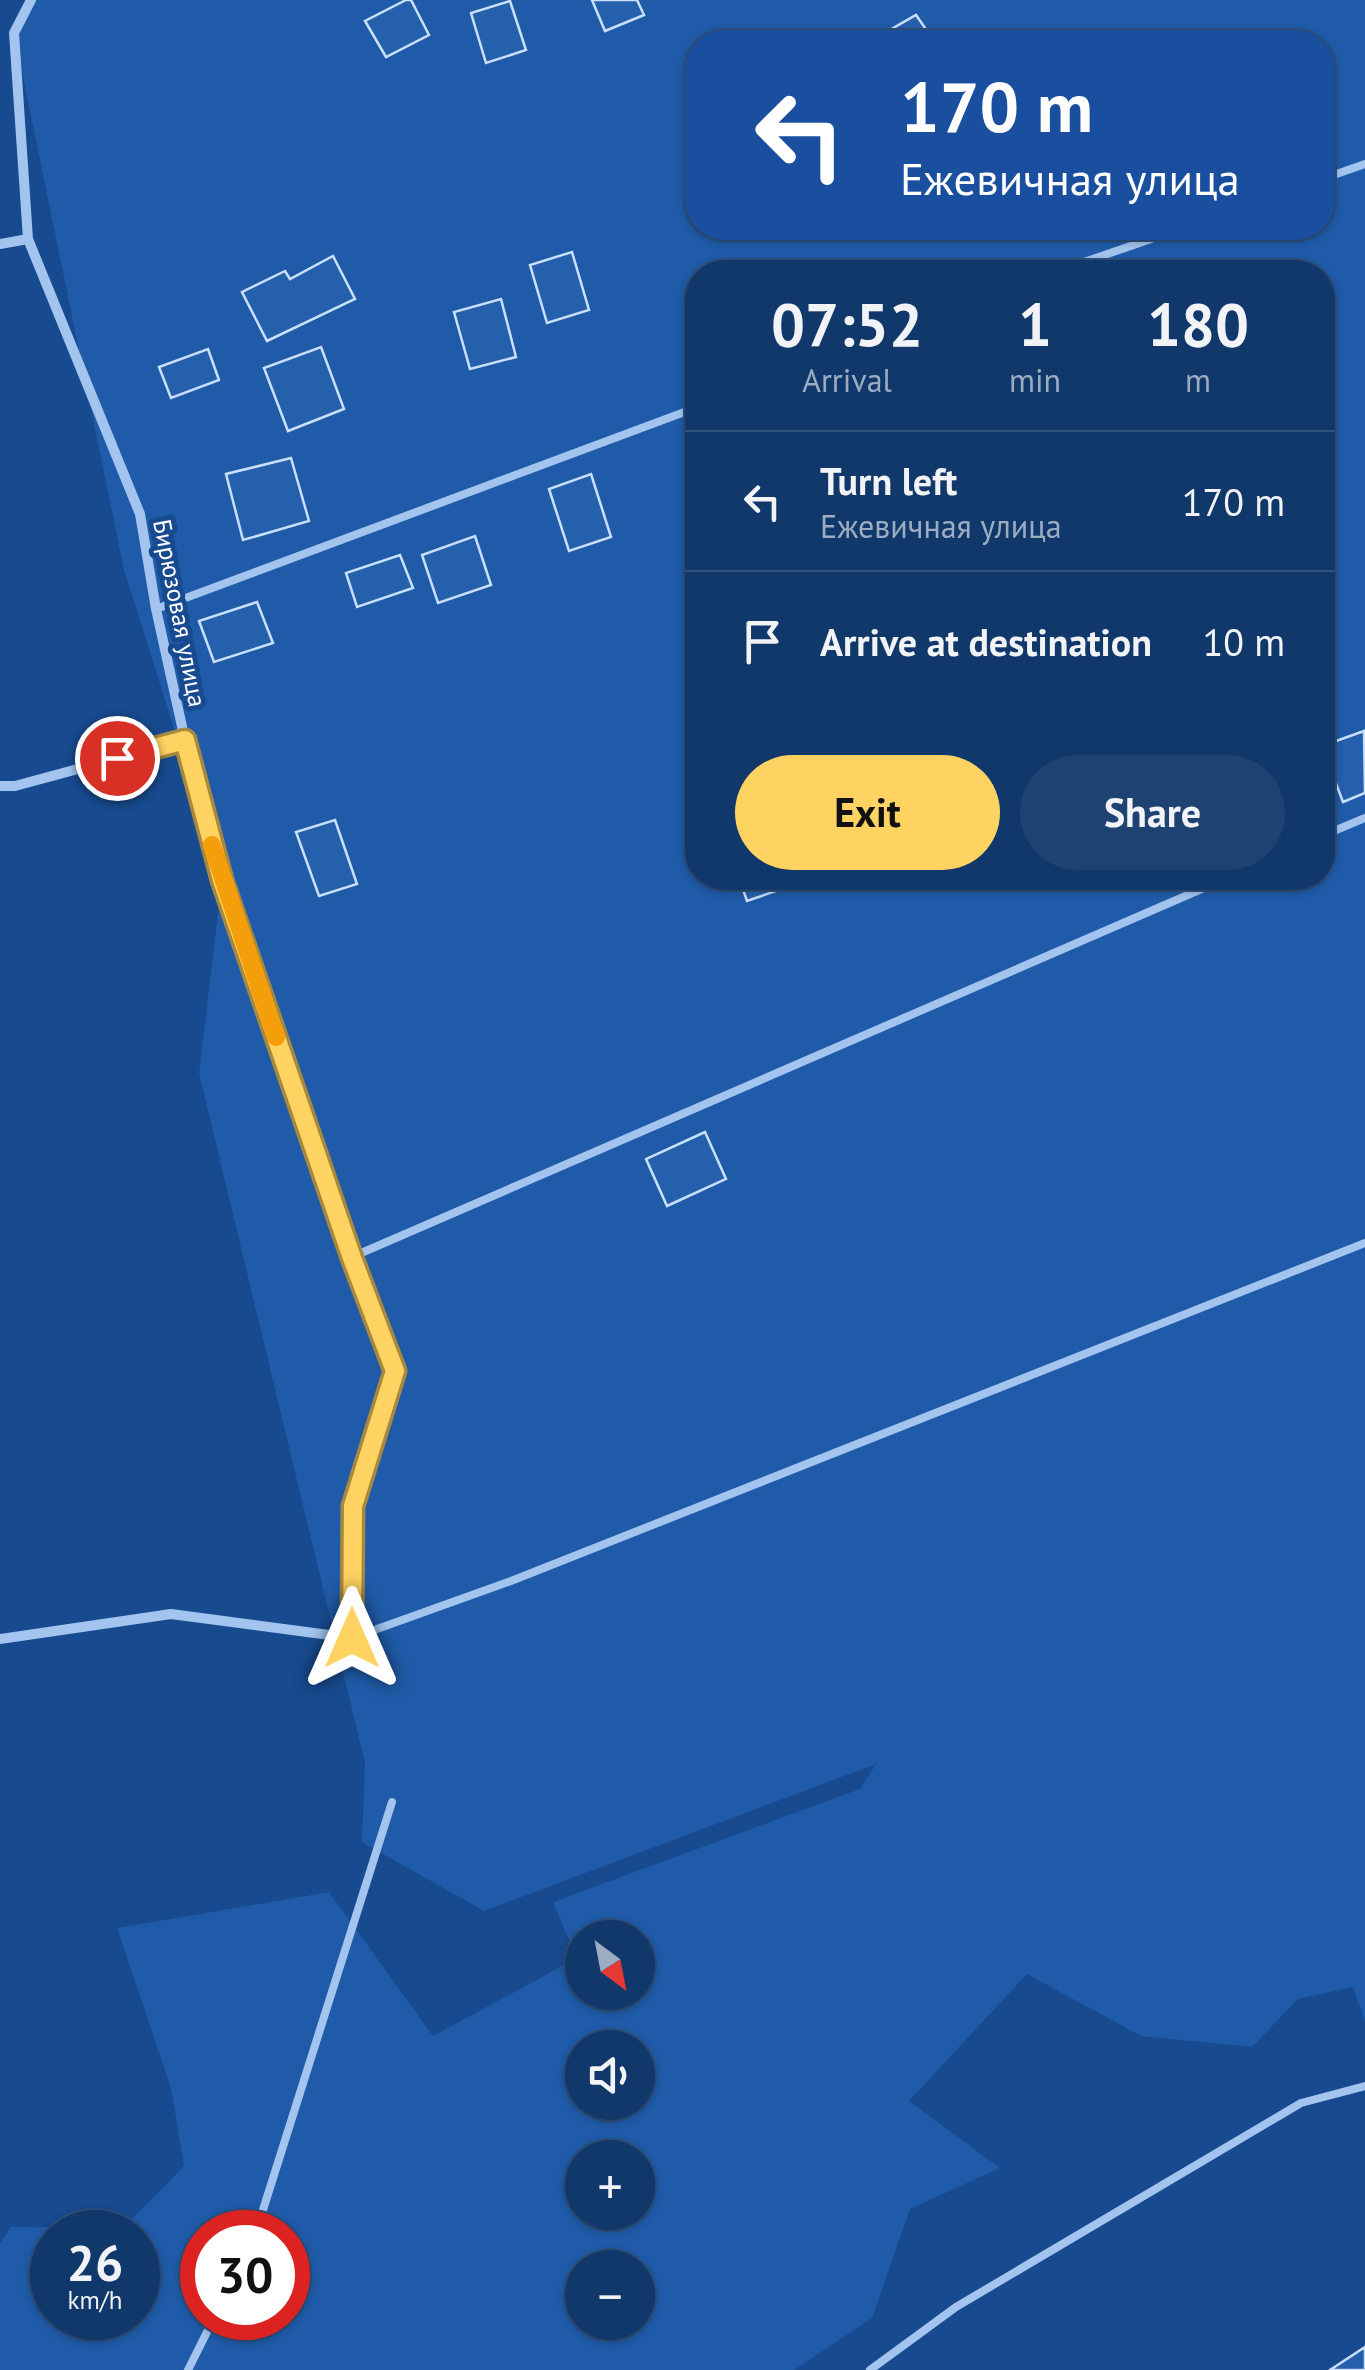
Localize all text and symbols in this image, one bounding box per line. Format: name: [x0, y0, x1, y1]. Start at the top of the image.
text: 170 m: [900, 61, 1093, 151]
icon: left: [735, 70, 865, 200]
text: Ежевичная улица: [900, 149, 1240, 207]
text: 07:52: [771, 285, 923, 363]
text: 1: [1018, 285, 1052, 363]
text: 180: [1147, 285, 1249, 363]
text: Arrival: [802, 359, 892, 401]
text: min: [1009, 359, 1061, 401]
text: m: [1185, 359, 1211, 401]
text: Turn left: [820, 456, 957, 505]
icon: left: [735, 474, 790, 529]
text: 170 m: [1182, 477, 1285, 526]
text: Ежевичная улица: [820, 505, 1062, 547]
street label: Бирюзовая улица: [146, 517, 214, 709]
icon: arrive: [735, 614, 790, 669]
text: Arrive at destination: [820, 617, 1152, 666]
text: 10 m: [1203, 617, 1285, 666]
pin: [75, 716, 160, 801]
icon: arrive: [90, 731, 145, 786]
button: Exit: [735, 755, 1000, 870]
button: Share: [1020, 755, 1285, 870]
position arrow: [300, 1586, 404, 1690]
north arrow: [565, 1920, 655, 2010]
map controls: [565, 1920, 655, 2340]
button: sound: [565, 2030, 655, 2120]
button: +: [565, 2140, 655, 2230]
speed limit sign: 30: [180, 2210, 310, 2340]
text: 26: [67, 2230, 123, 2295]
button: −: [565, 2250, 655, 2340]
text: km/h: [68, 2284, 122, 2316]

